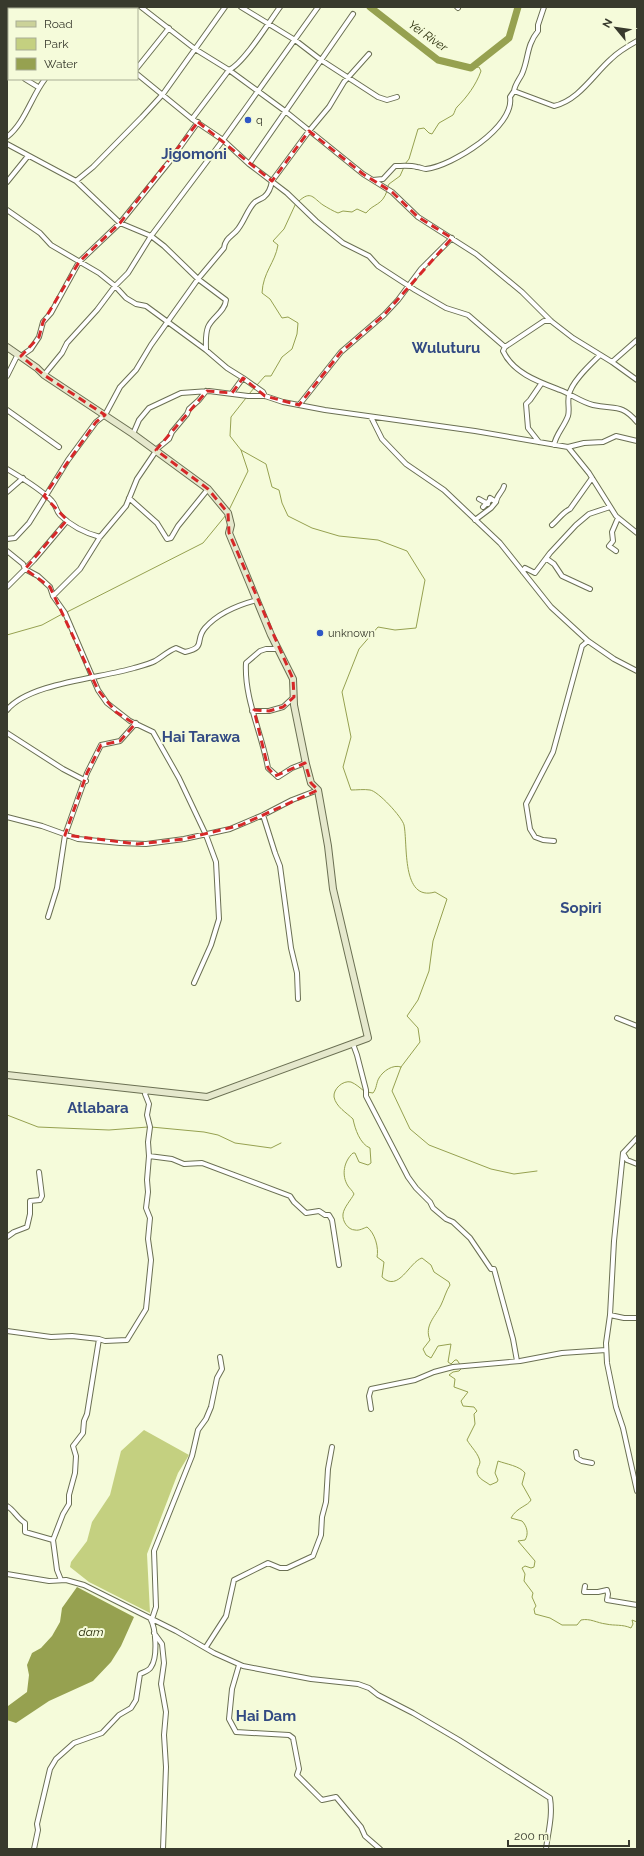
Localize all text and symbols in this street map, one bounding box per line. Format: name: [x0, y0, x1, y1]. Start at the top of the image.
legend: [8, 8, 138, 80]
north arrow: [596, 8, 636, 48]
text: Road: [44, 17, 73, 31]
water label: Yei River: [406, 17, 451, 55]
text: N: [600, 17, 615, 30]
text: Park: [44, 37, 69, 51]
text: Water: [44, 57, 78, 71]
place label: q: [256, 114, 263, 127]
marker: q: [243, 115, 253, 125]
district label: Jigomoni: [161, 145, 227, 163]
district label: Wuluturu: [412, 339, 480, 357]
place label: unknown: [328, 627, 375, 640]
marker: unknown: [315, 628, 325, 638]
district label: Hai Tarawa: [162, 728, 241, 746]
district label: Sopiri: [560, 899, 602, 917]
district label: Atlabara: [67, 1099, 129, 1117]
water label: dam: [79, 1625, 103, 1639]
district label: Hai Dam: [236, 1707, 296, 1725]
scale bar: [508, 1822, 629, 1848]
text: 200 m: [514, 1829, 549, 1843]

